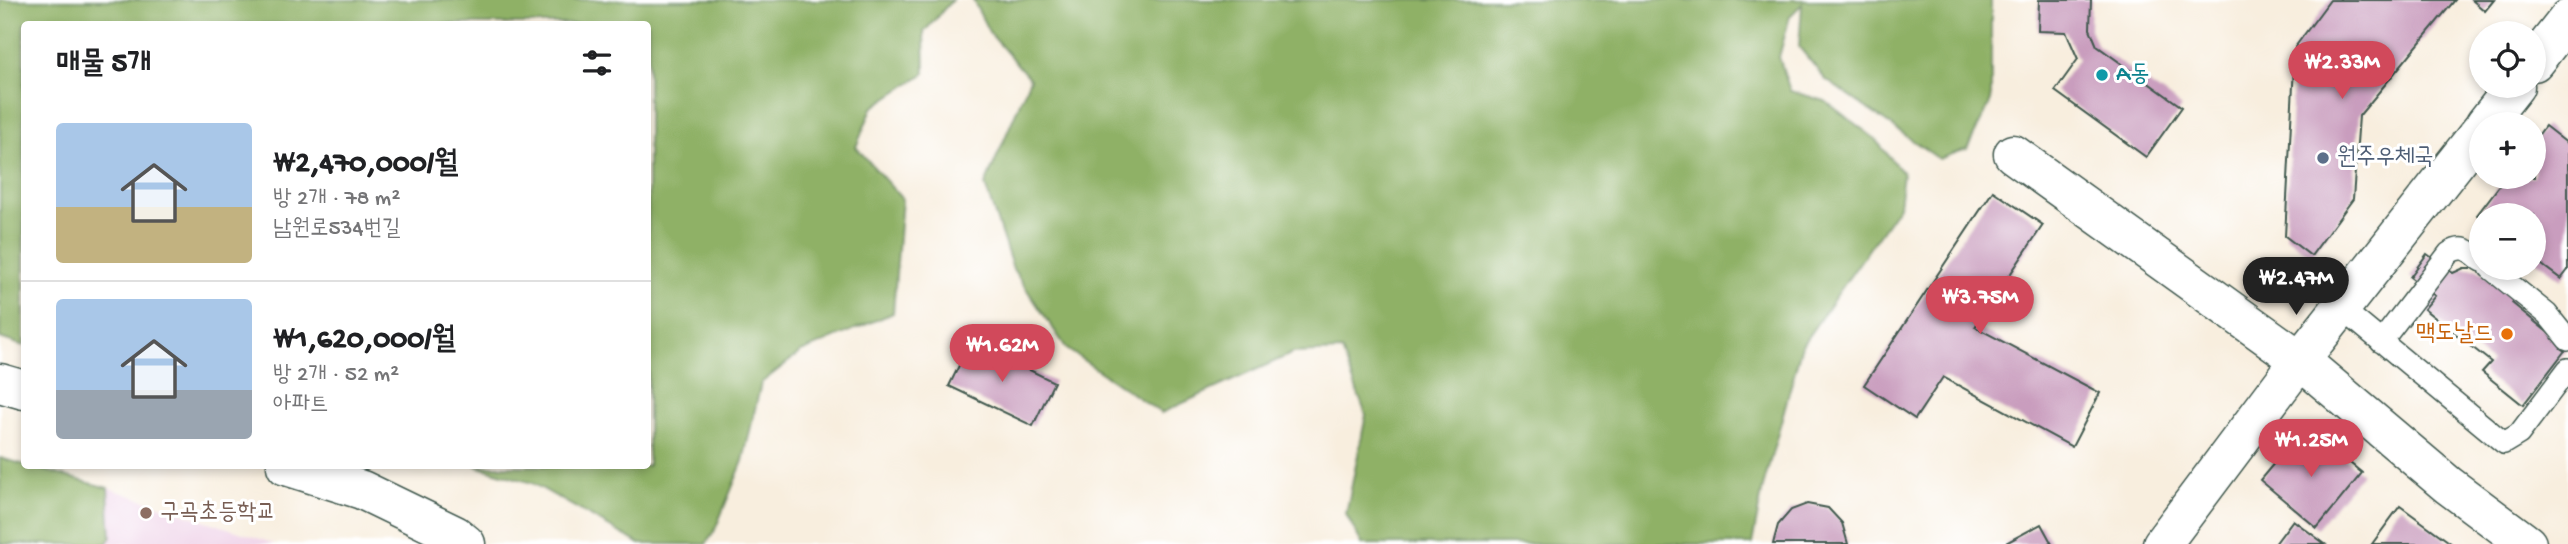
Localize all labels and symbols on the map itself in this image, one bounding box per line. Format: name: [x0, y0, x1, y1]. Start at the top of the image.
pin: ₩2.33M: [2285, 42, 2399, 101]
place label: A동: [2116, 61, 2149, 90]
marker: A동: [2094, 67, 2110, 83]
place label: 원주우체국: [2337, 144, 2434, 173]
marker: 원주우체국: [2315, 150, 2331, 166]
pin: ₩2.47M: [2239, 258, 2353, 317]
pin: ₩3.75M: [1923, 276, 2037, 336]
place label: 맥도날드: [2416, 320, 2493, 349]
pin: ₩1.62M: [945, 324, 1059, 384]
marker: 맥도날드: [2499, 326, 2515, 342]
pin: ₩1.25M: [2254, 420, 2368, 479]
place label: 구곡초등학교: [160, 499, 276, 528]
marker: 구곡초등학교: [138, 505, 154, 521]

